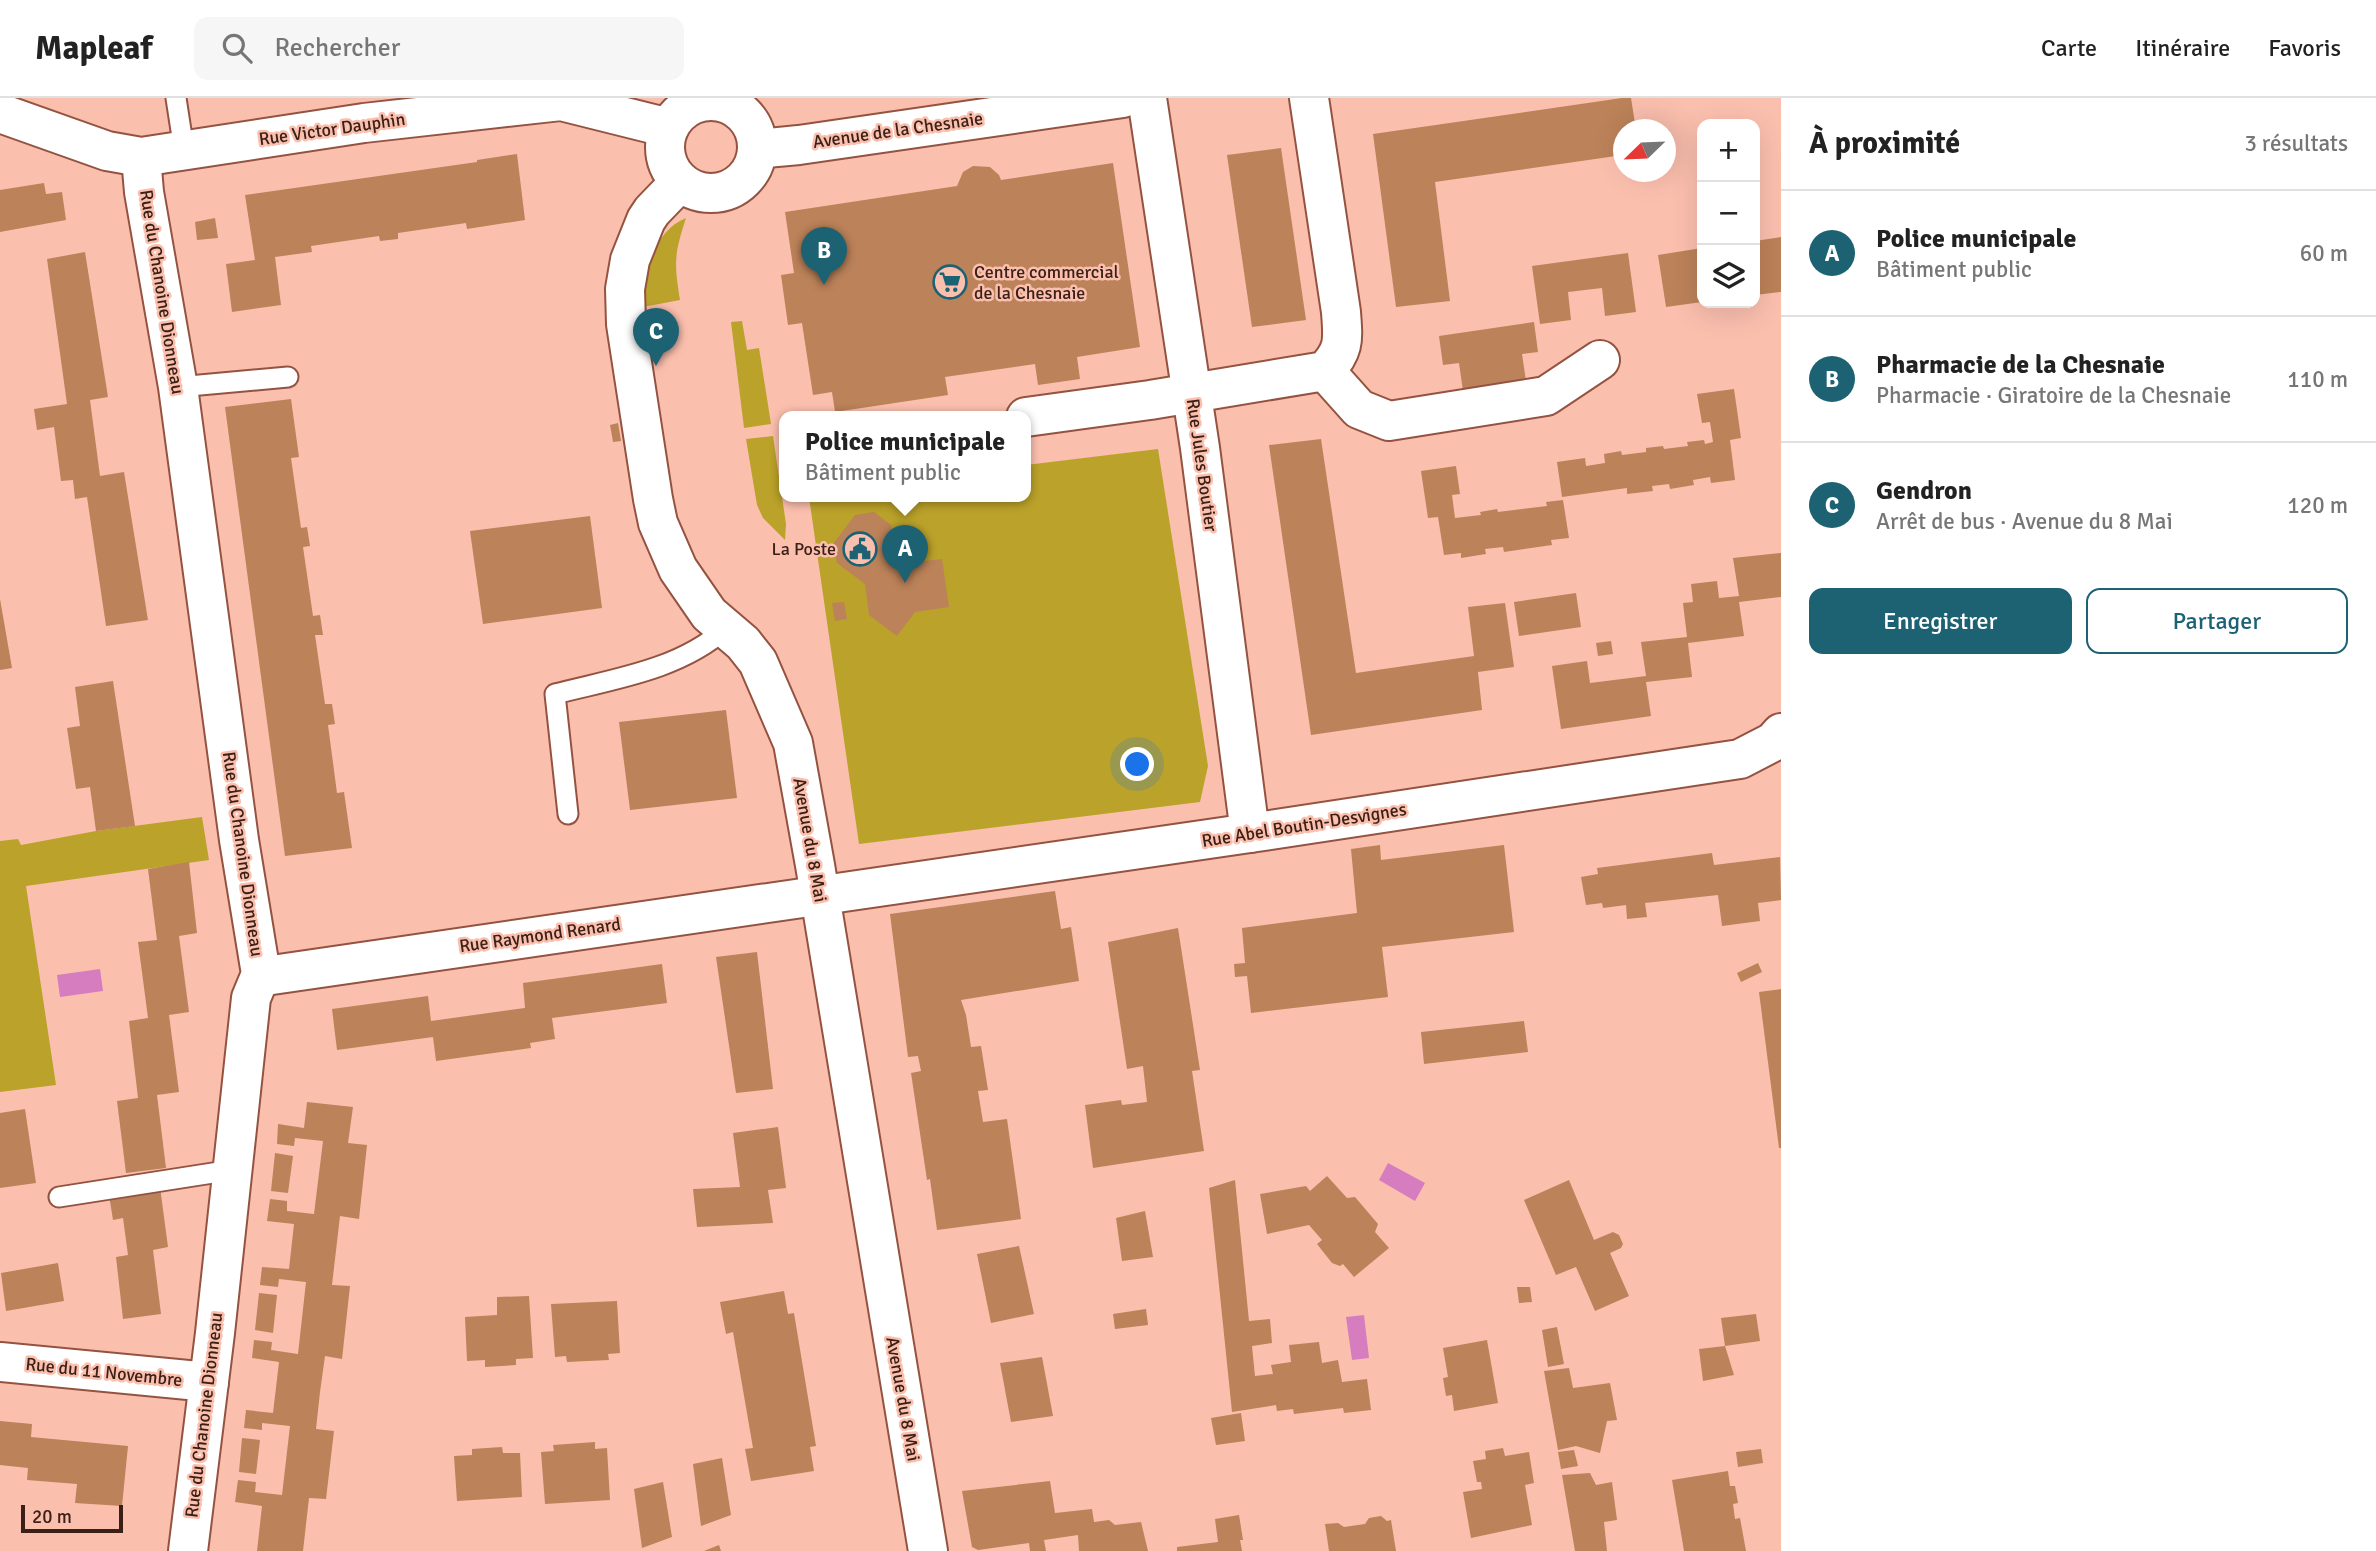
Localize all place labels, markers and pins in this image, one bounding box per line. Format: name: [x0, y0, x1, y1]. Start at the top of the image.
pin: B: [801, 227, 847, 285]
place label: Centre commercial de la Chesnaie: [974, 261, 1119, 304]
supermarket icon: Centre commercial de la Chesnaie: [931, 263, 969, 301]
pin: C: [633, 308, 679, 366]
pin: A: [882, 525, 928, 583]
public building icon: La Poste: [841, 530, 879, 568]
place label: La Poste: [772, 538, 836, 560]

